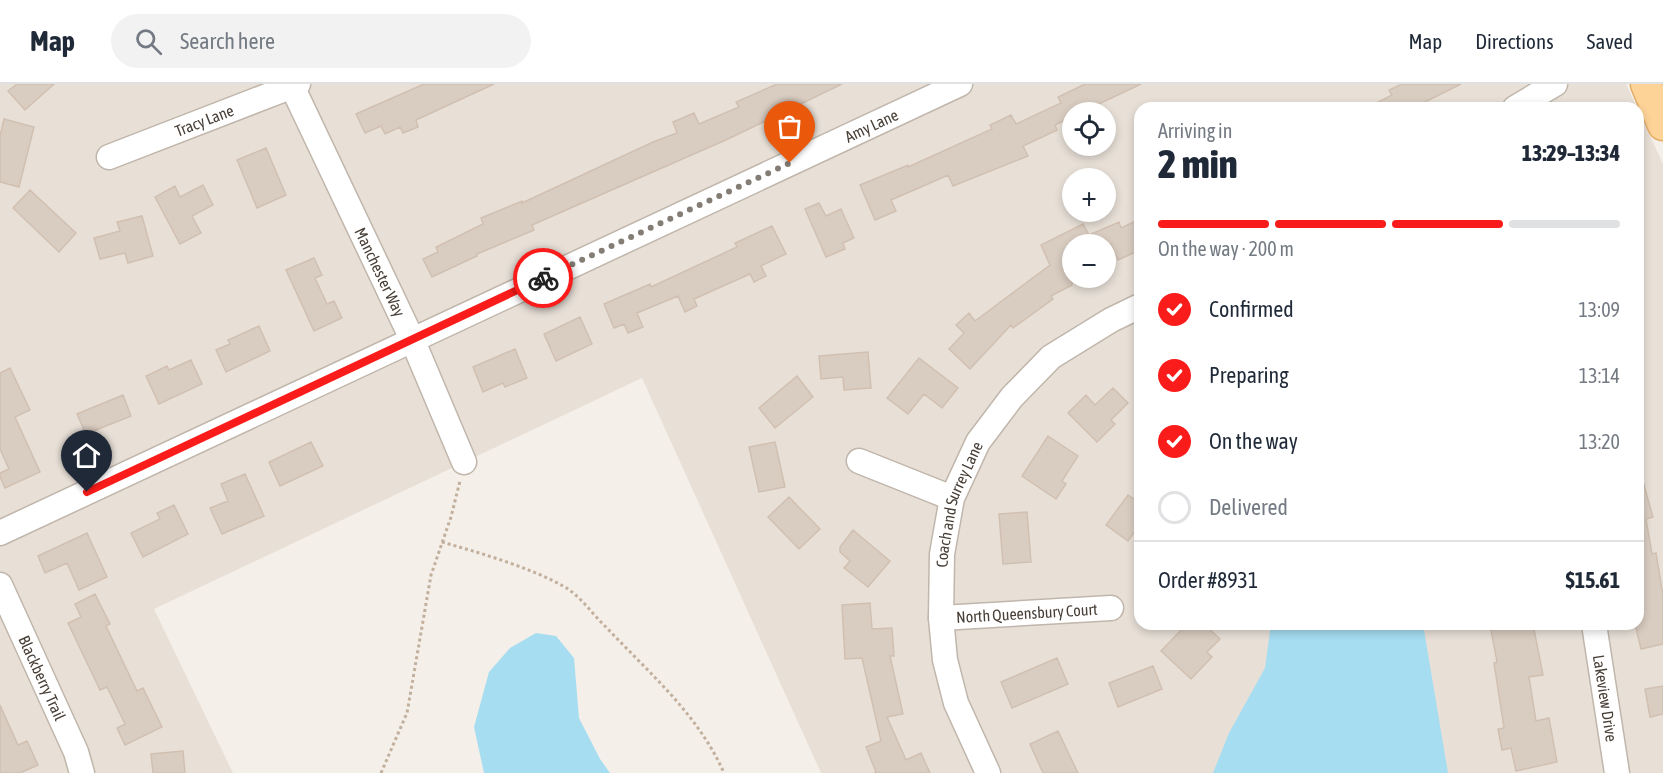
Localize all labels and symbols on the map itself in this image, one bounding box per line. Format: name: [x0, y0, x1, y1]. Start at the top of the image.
street label: Tracy Lane: [172, 101, 236, 140]
pin: [764, 101, 815, 163]
street label: Amy Lane: [842, 105, 901, 146]
street label: Manchester Way: [351, 225, 409, 320]
courier: [513, 248, 573, 308]
pin: [61, 430, 112, 492]
street label: Coach and Surrey Lane: [933, 439, 986, 568]
street label: North Queensbury Court: [956, 600, 1098, 626]
street label: Blackberry Trail: [15, 633, 70, 724]
street label: Lakeview Drive: [1590, 653, 1621, 743]

